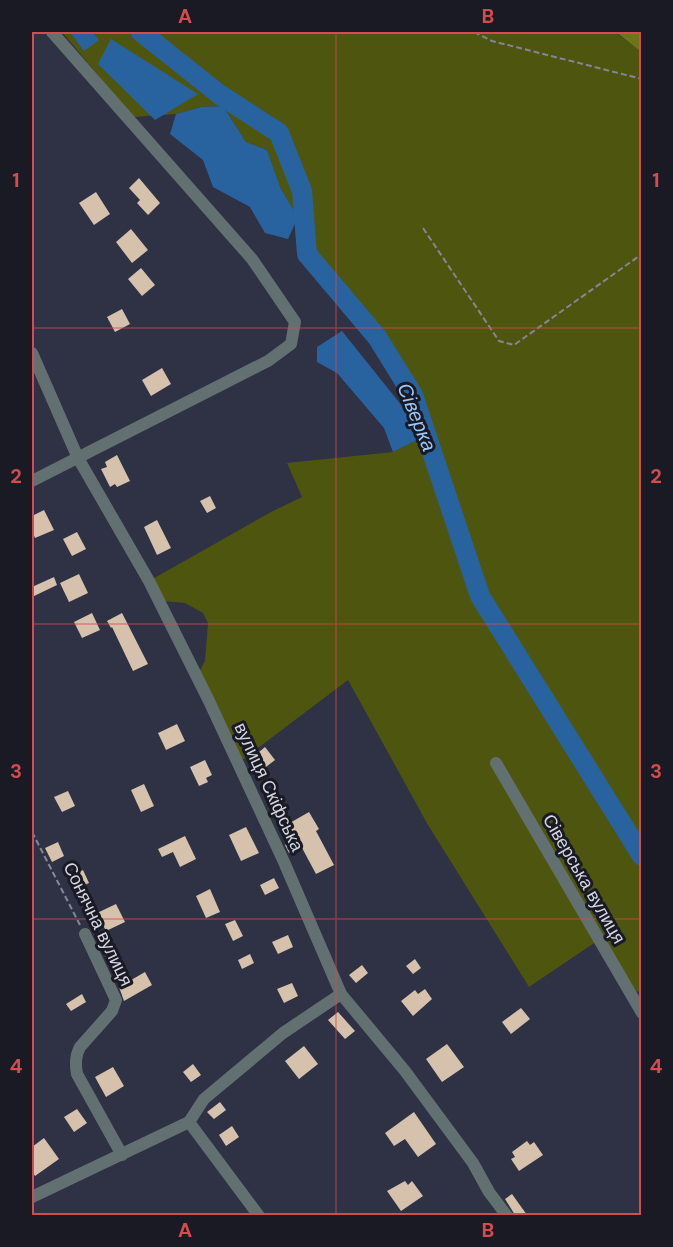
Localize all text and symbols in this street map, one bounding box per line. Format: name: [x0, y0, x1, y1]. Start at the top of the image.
text: A: [178, 3, 192, 29]
text: B: [482, 3, 494, 29]
text: 1: [12, 167, 20, 193]
text: 1: [652, 167, 660, 193]
water label: Сіверка: [392, 379, 442, 455]
text: 2: [10, 463, 22, 489]
text: 2: [650, 463, 662, 489]
street label: вулиця Скіфська: [229, 719, 310, 856]
text: 3: [10, 758, 22, 784]
text: 3: [650, 758, 662, 784]
street label: Сіверська вулиця: [537, 810, 631, 948]
street label: Сонячна вулиця: [58, 858, 138, 990]
text: 4: [10, 1053, 23, 1079]
text: 4: [650, 1053, 663, 1079]
text: A: [178, 1217, 192, 1243]
text: B: [482, 1217, 494, 1243]

